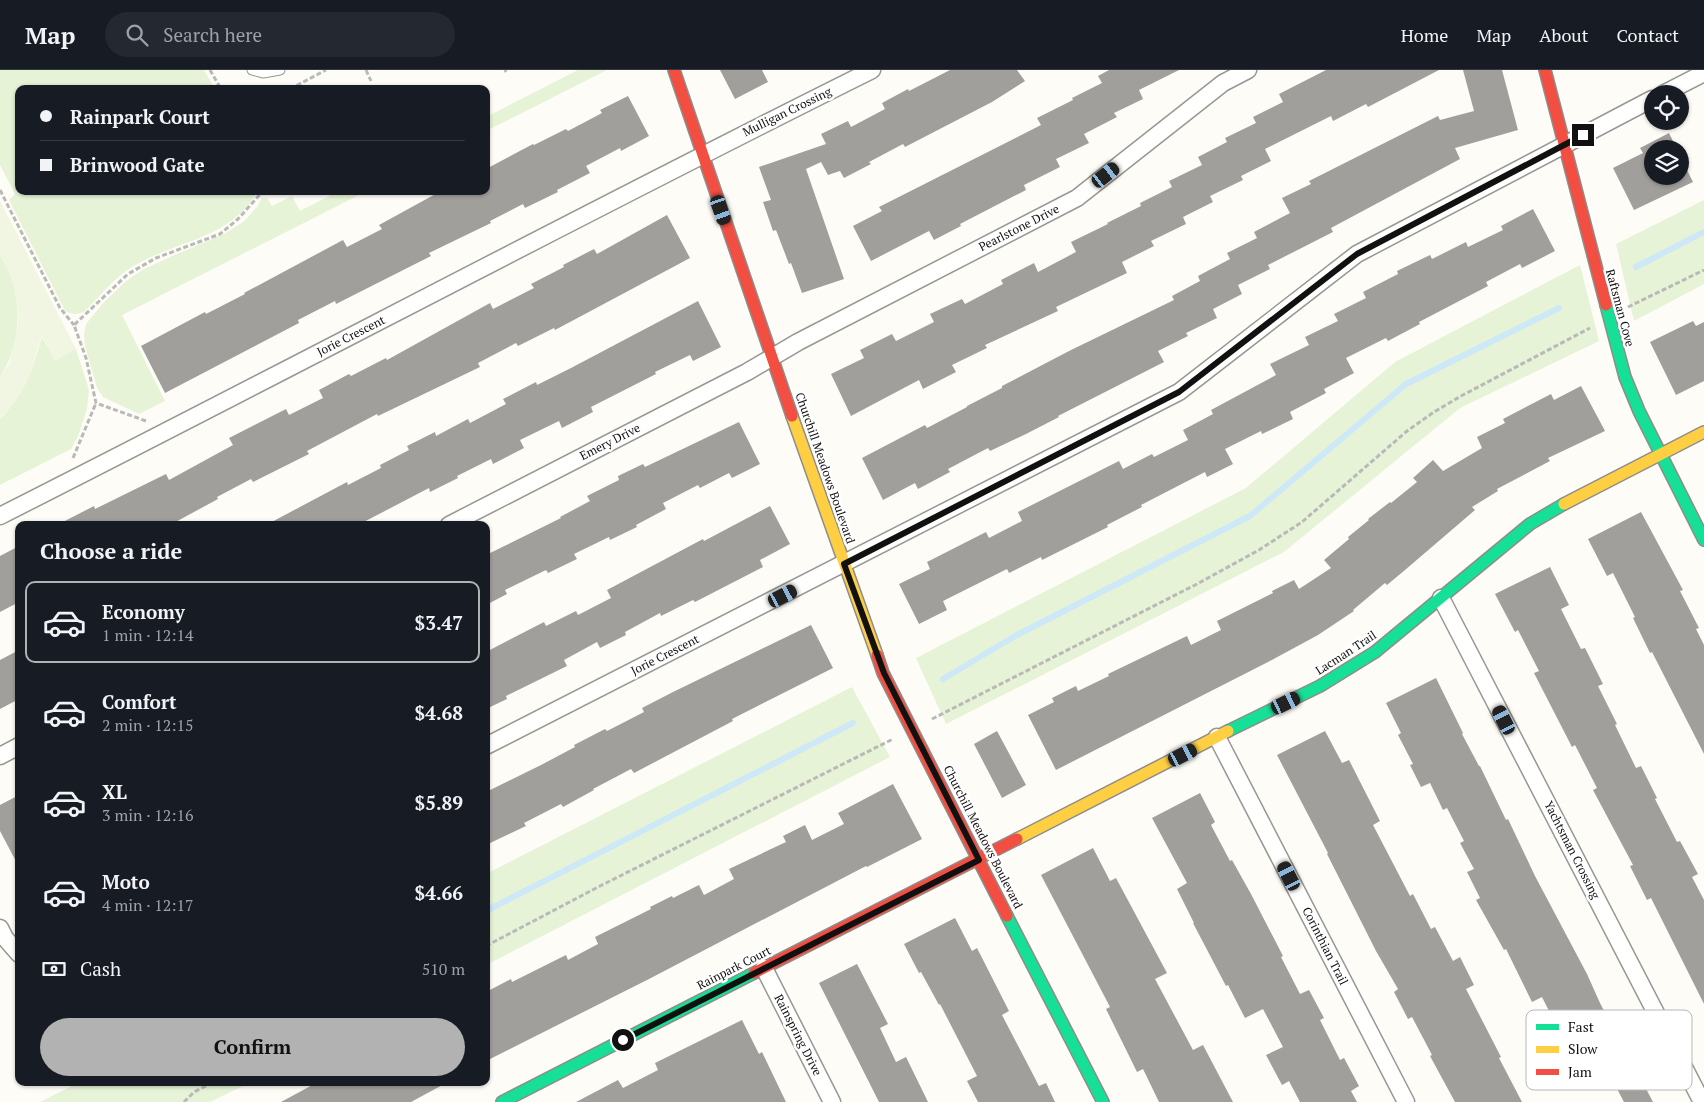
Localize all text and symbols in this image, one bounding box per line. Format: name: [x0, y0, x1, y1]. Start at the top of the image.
search box: [105, 12, 455, 57]
text: Map: [25, 19, 75, 51]
icon: search: [123, 21, 151, 49]
text: Search here: [163, 22, 262, 47]
text: Home: [1401, 23, 1448, 47]
text: Map: [1476, 23, 1511, 47]
text: About: [1539, 23, 1588, 47]
text: Contact: [1616, 23, 1679, 47]
street label: Mulligan Crossing: [740, 83, 834, 140]
map controls: [1644, 85, 1689, 185]
button: locate: [1644, 85, 1689, 130]
text: Rainpark Court: [70, 104, 210, 129]
route end: [1572, 124, 1594, 146]
button: layers: [1644, 140, 1689, 185]
text: Brinwood Gate: [70, 152, 205, 177]
car: [1089, 160, 1122, 190]
car: [709, 193, 732, 227]
street label: Pearlstone Drive: [976, 201, 1061, 254]
street label: Raftsman Cove: [1603, 268, 1638, 348]
street label: Jorie Crescent: [314, 312, 388, 359]
street label: Churchill Meadows Boulevard: [793, 390, 859, 546]
street label: Emery Drive: [577, 420, 642, 463]
text: Choose a ride: [40, 536, 182, 565]
car: [766, 583, 799, 609]
text: Economy: [102, 599, 185, 624]
icon: car: [42, 600, 87, 645]
text: $3.47: [414, 610, 463, 635]
text: 1 min · 12:14: [102, 624, 194, 646]
street label: Lacman Trail: [1312, 627, 1379, 678]
street label: Jorie Crescent: [628, 631, 702, 678]
text: Comfort: [102, 689, 177, 714]
icon: car: [42, 690, 87, 735]
car: [1269, 690, 1302, 716]
text: $4.68: [414, 700, 463, 725]
car: [1490, 703, 1517, 737]
text: 2 min · 12:15: [102, 714, 194, 736]
car: [1166, 742, 1199, 768]
street label: Churchill Meadows Boulevard: [941, 763, 1026, 911]
text: XL: [102, 779, 127, 804]
icon: car: [42, 780, 87, 825]
text: $5.89: [414, 790, 463, 815]
street label: Yachtsman Crossing: [1541, 798, 1604, 902]
text: 3 min · 12:16: [102, 804, 194, 826]
car: [1275, 859, 1302, 893]
text: Moto: [102, 869, 150, 894]
icon: car: [42, 870, 87, 915]
text: $4.66: [414, 880, 463, 905]
text: 4 min · 12:17: [102, 894, 194, 916]
street label: Corinthian Trail: [1299, 904, 1352, 988]
street label: Rainpark Court: [694, 942, 774, 993]
icon: cash: [40, 955, 68, 983]
text: Cash: [80, 956, 121, 981]
text: 510 m: [422, 958, 465, 980]
street label: Rainspring Drive: [771, 991, 825, 1078]
legend: [1526, 1010, 1692, 1090]
text: Fast: [1568, 1017, 1595, 1036]
button: Confirm: [40, 1018, 465, 1076]
route start: [612, 1029, 634, 1051]
text: Slow: [1568, 1039, 1598, 1058]
text: Jam: [1568, 1062, 1592, 1081]

